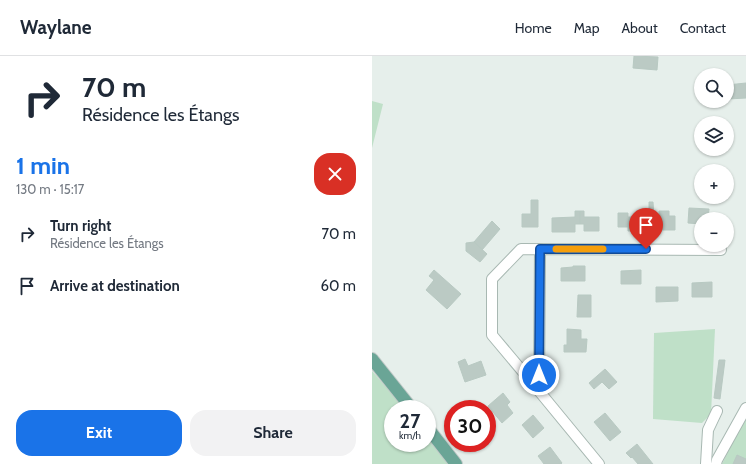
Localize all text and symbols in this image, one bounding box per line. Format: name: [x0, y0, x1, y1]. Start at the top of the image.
text: Waylane: [20, 16, 92, 39]
text: Home: [515, 19, 552, 37]
text: Map: [574, 19, 599, 37]
text: About: [621, 19, 658, 37]
text: Contact: [680, 19, 726, 37]
map controls: [694, 68, 734, 252]
button: search: [694, 68, 734, 108]
text: 70 m: [82, 70, 146, 104]
icon: right: [16, 72, 68, 124]
text: Résidence les Étangs: [82, 104, 239, 126]
button: layers: [694, 116, 734, 156]
text: 1 min: [16, 151, 70, 180]
button: close: [314, 153, 356, 195]
button: +: [694, 164, 734, 204]
text: 130 m · 15:17: [16, 181, 84, 197]
pin: [629, 208, 663, 249]
button: −: [694, 212, 734, 252]
icon: arrive: [635, 214, 657, 236]
text: Turn right: [50, 217, 111, 235]
icon: right: [16, 223, 38, 245]
text: 70 m: [322, 225, 356, 243]
text: Résidence les Étangs: [50, 235, 164, 251]
icon: arrive: [16, 275, 38, 297]
text: Arrive at destination: [50, 277, 180, 295]
text: 60 m: [320, 277, 356, 295]
position arrow: [518, 354, 560, 396]
speed limit sign: 30: [444, 400, 496, 452]
text: 27: [400, 409, 420, 433]
button: Exit: [16, 410, 182, 456]
button: Share: [190, 410, 356, 456]
text: km/h: [399, 429, 421, 442]

